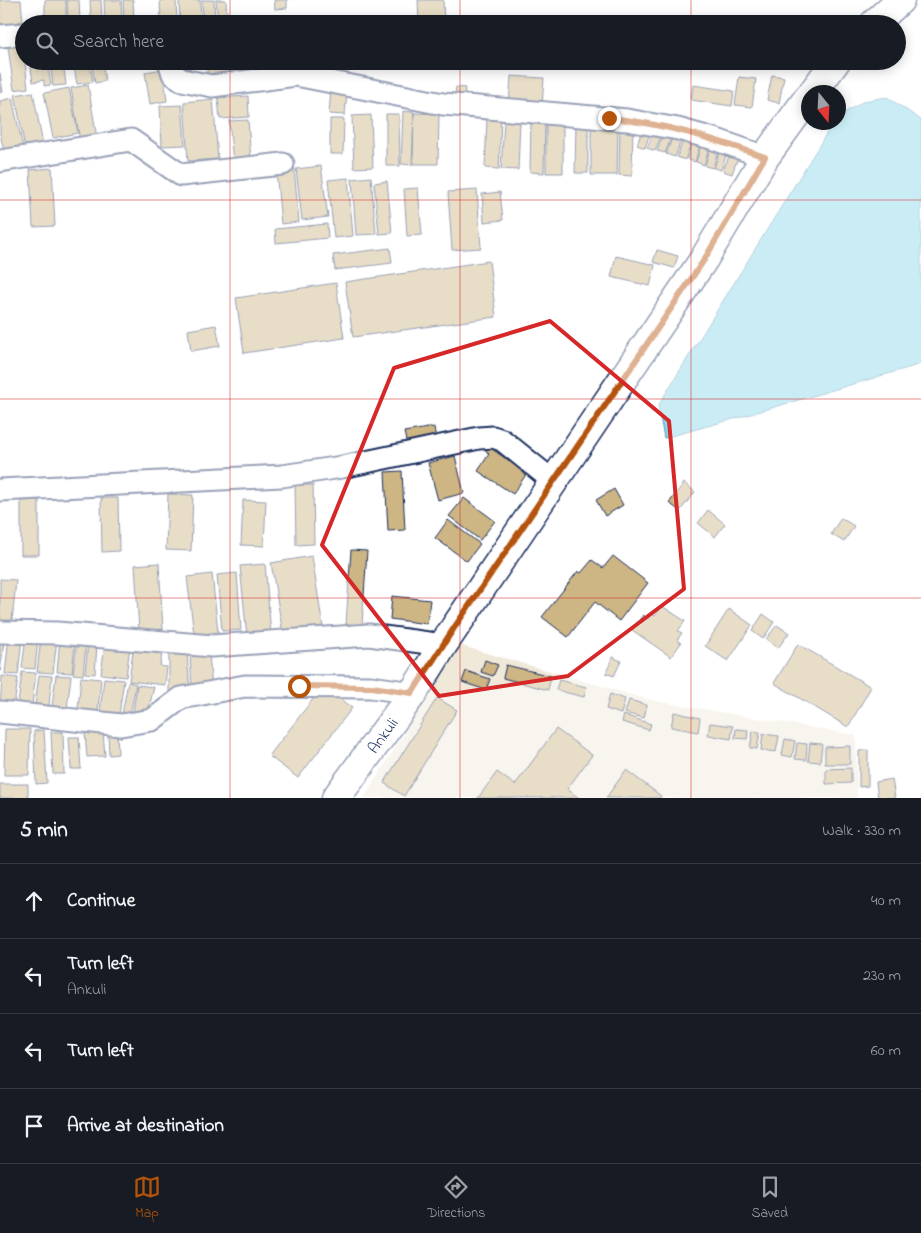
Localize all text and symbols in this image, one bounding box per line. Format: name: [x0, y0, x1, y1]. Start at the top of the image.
search box: [15, 15, 906, 70]
icon: search: [33, 29, 61, 57]
text: Search here: [73, 29, 164, 56]
north arrow: [801, 85, 846, 130]
route end: [598, 107, 621, 130]
route start: [288, 675, 311, 698]
street label: Ankuli: [362, 713, 405, 759]
text: 5 min: [20, 816, 68, 846]
text: Walk · 330 m: [822, 819, 901, 843]
icon: ahead: [20, 887, 48, 915]
text: Continue: [67, 888, 135, 915]
text: 40 m: [871, 889, 901, 913]
text: Turn left: [67, 951, 134, 978]
icon: left: [20, 962, 48, 990]
text: 230 m: [863, 964, 901, 988]
text: Ankuli: [67, 978, 106, 1002]
icon: left: [20, 1037, 48, 1065]
text: Turn left: [67, 1038, 134, 1065]
text: 60 m: [871, 1039, 901, 1063]
icon: arrive: [20, 1112, 48, 1140]
text: Arrive at destination: [67, 1113, 224, 1140]
tab: Map: [133, 1173, 161, 1224]
tab: Directions: [427, 1173, 485, 1224]
tab: Saved: [751, 1173, 788, 1224]

